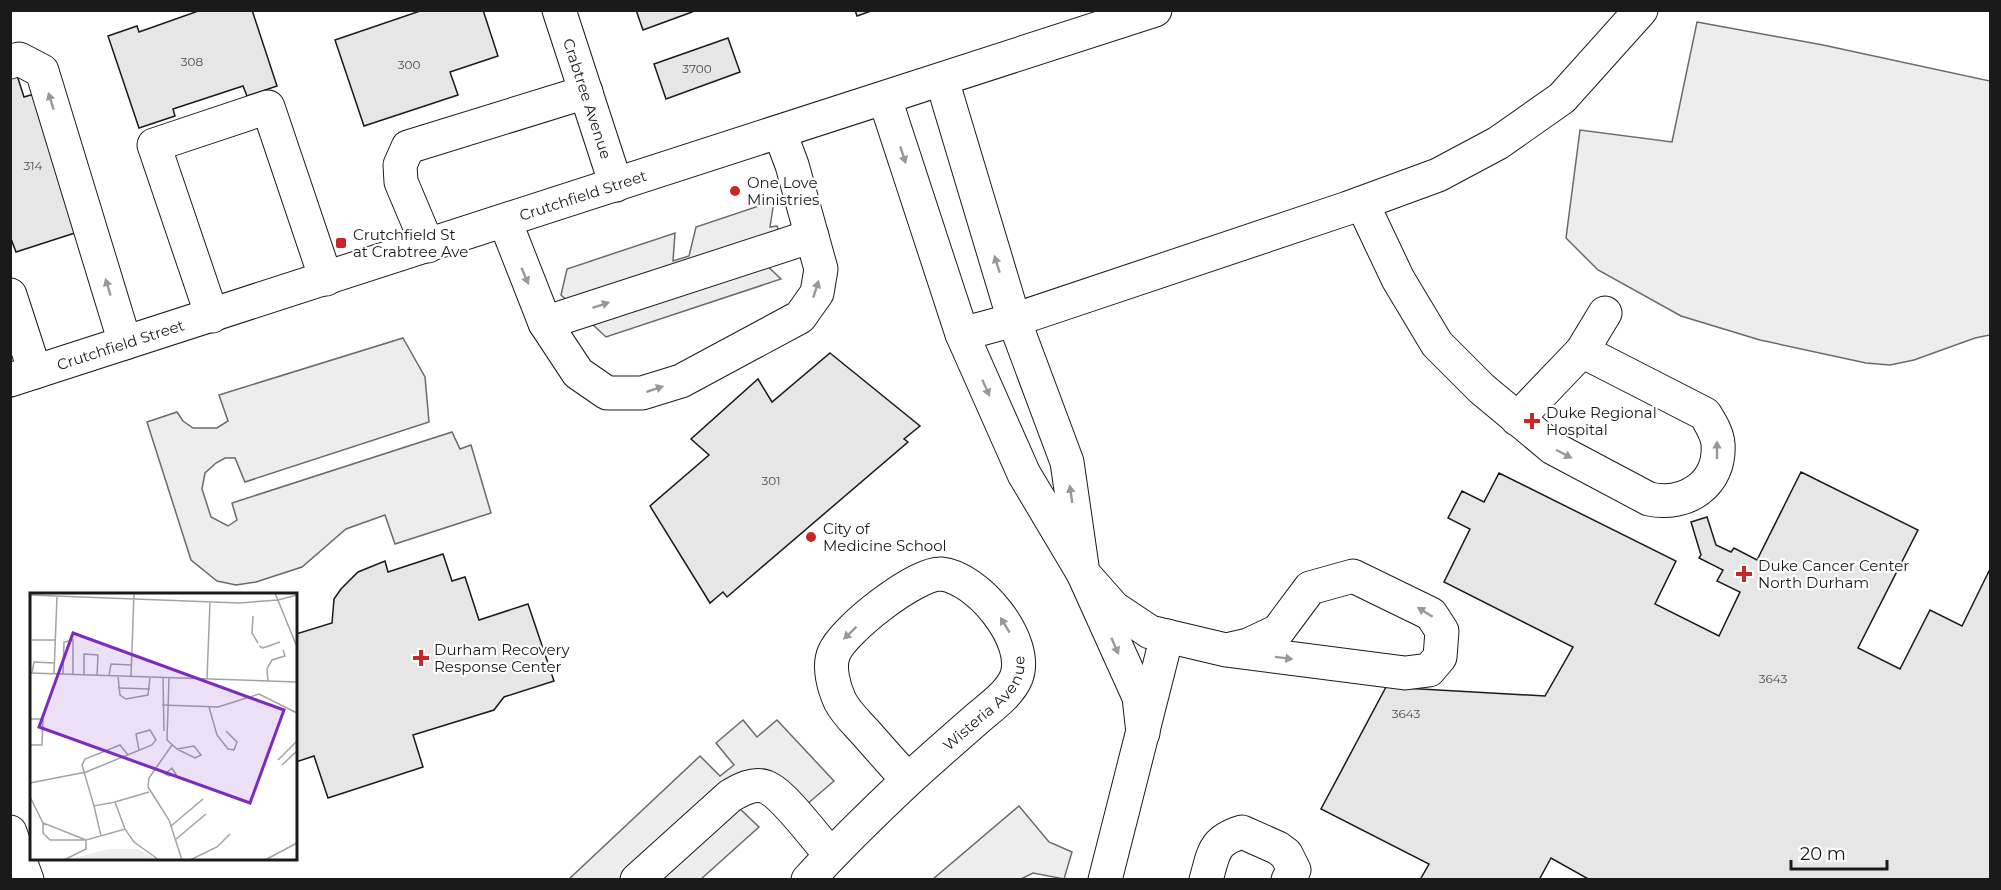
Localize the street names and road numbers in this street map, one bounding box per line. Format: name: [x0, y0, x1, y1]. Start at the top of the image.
street label: Crabtree Avenue: [559, 36, 616, 161]
street label: Crutchfield Street: [517, 165, 649, 224]
street label: Crutchfield Street: [54, 315, 186, 374]
street label: Wisteria Avenue: [939, 655, 1028, 754]

